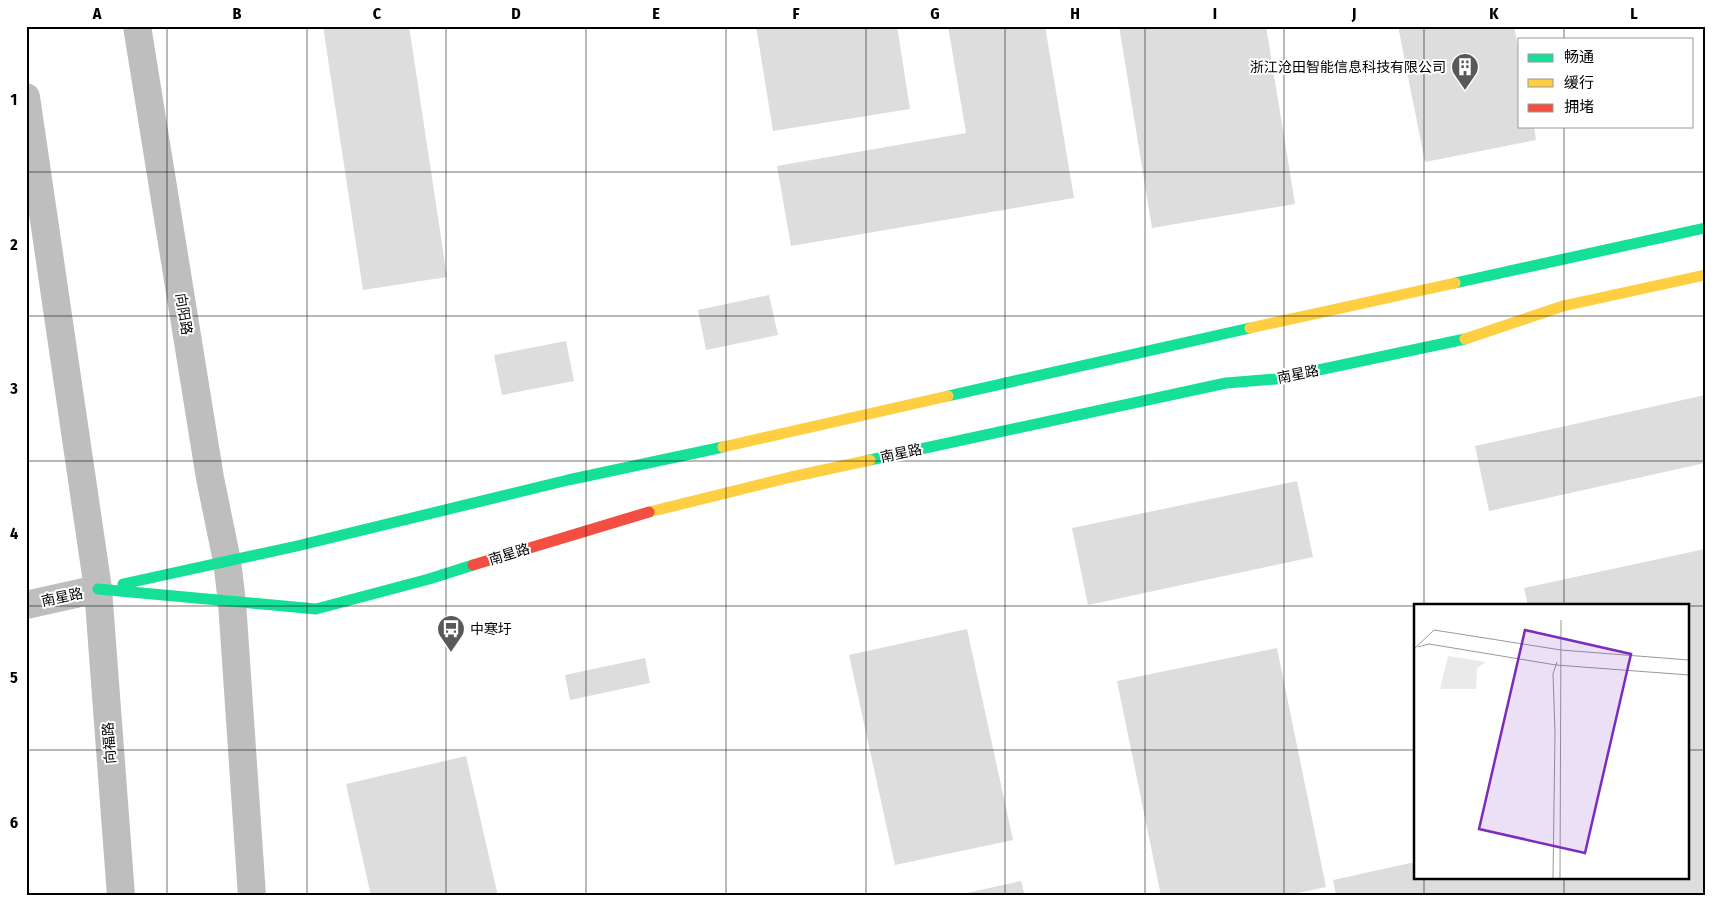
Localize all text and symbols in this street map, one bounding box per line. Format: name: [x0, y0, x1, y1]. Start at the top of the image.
text: A: [92, 4, 102, 23]
text: B: [233, 4, 242, 23]
text: C: [373, 4, 382, 23]
text: D: [511, 4, 521, 23]
text: E: [652, 4, 660, 23]
text: F: [792, 4, 800, 23]
text: G: [930, 4, 940, 23]
text: H: [1070, 4, 1080, 23]
text: I: [1213, 4, 1217, 23]
text: J: [1351, 4, 1356, 23]
text: K: [1489, 4, 1499, 23]
text: L: [1630, 4, 1638, 23]
legend: [1518, 38, 1694, 128]
text: 畅通: [1564, 48, 1594, 66]
building icon: 浙江沧田智能信息科技有限公司: [1450, 52, 1480, 91]
place label: 浙江沧田智能信息科技有限公司: [1250, 59, 1446, 76]
text: 缓行: [1564, 74, 1594, 92]
text: 1: [11, 90, 17, 109]
text: 拥堵: [1564, 98, 1594, 116]
text: 2: [9, 235, 18, 254]
street label: 向阳路: [172, 292, 195, 336]
street label: 南星路: [1276, 362, 1320, 387]
text: 3: [9, 379, 18, 398]
street label: 南星路: [879, 441, 923, 466]
text: 4: [10, 524, 18, 543]
street label: 南星路: [487, 540, 532, 569]
street label: 南星路: [40, 585, 84, 610]
inset map: [1414, 604, 1688, 880]
bus stop icon: 中寒圩: [436, 614, 466, 653]
place label: 中寒圩: [470, 621, 512, 638]
text: 5: [10, 668, 18, 687]
street label: 向福路: [100, 721, 119, 765]
text: 6: [10, 813, 18, 832]

